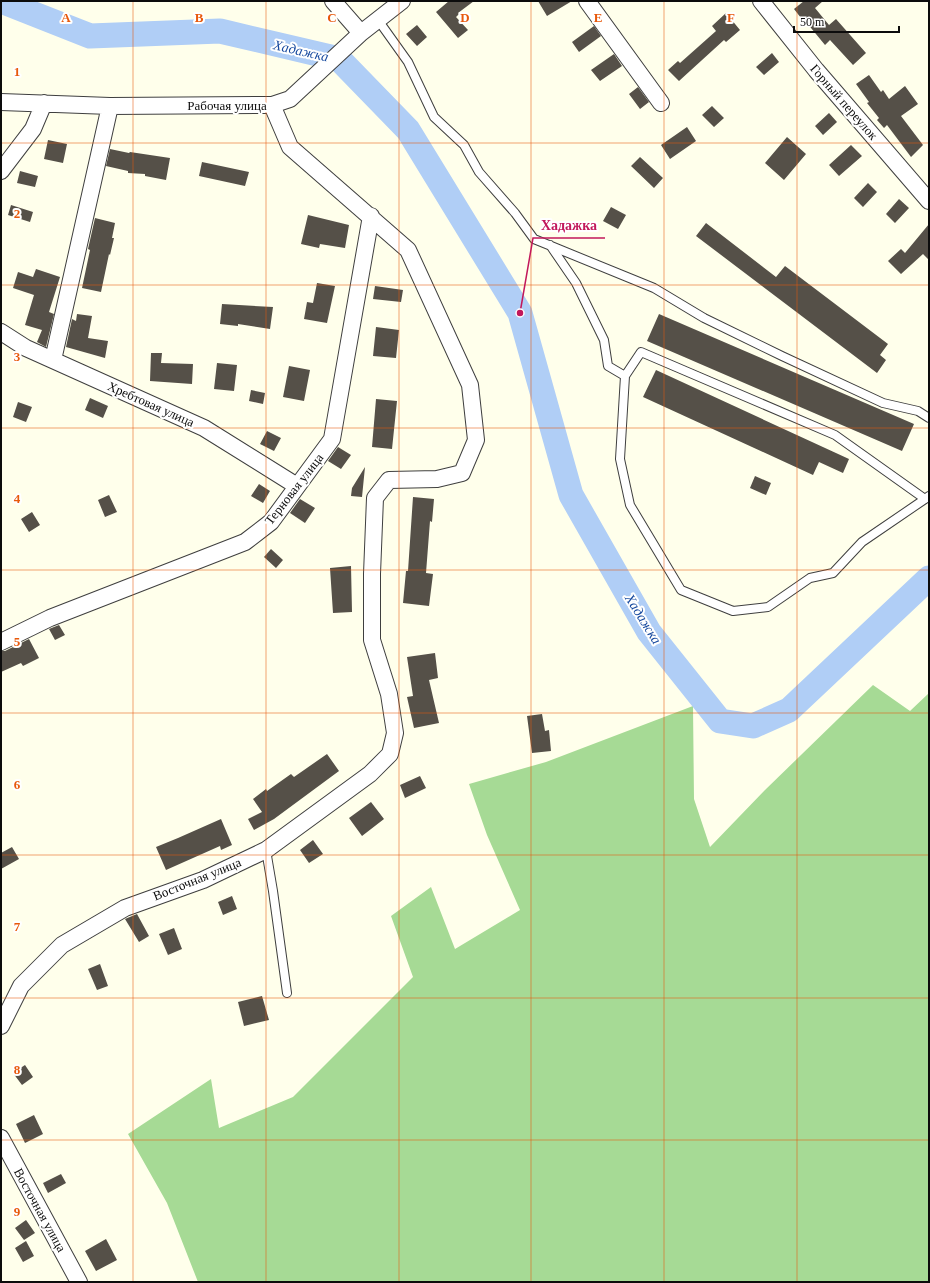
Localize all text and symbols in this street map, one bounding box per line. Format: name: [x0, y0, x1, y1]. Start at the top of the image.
scale bar: [794, 8, 899, 34]
text: A: [61, 10, 71, 25]
text: B: [195, 10, 204, 25]
text: C: [327, 10, 337, 25]
text: D: [460, 10, 470, 25]
text: E: [594, 10, 602, 25]
text: F: [727, 10, 735, 25]
text: 50 m: [800, 15, 825, 29]
water label: Хадажка: [271, 37, 330, 65]
street label: Горный переулок: [807, 61, 881, 143]
text: 1: [14, 64, 20, 79]
street label: Рабочая улица: [187, 98, 267, 113]
text: 2: [14, 206, 20, 221]
callout: Хадажка: [533, 212, 605, 238]
text: Хадажка: [541, 218, 597, 233]
text: 3: [14, 349, 21, 364]
street label: Хребтовая улица: [105, 378, 197, 430]
street label: Терновая улица: [262, 450, 327, 528]
text: 4: [14, 491, 21, 506]
water label: Хадажка: [621, 590, 664, 647]
text: 5: [14, 634, 21, 649]
text: 6: [14, 777, 21, 792]
street label: Восточная улица: [151, 854, 243, 903]
text: 7: [14, 919, 21, 934]
text: 8: [14, 1062, 21, 1077]
street label: Восточная улица: [11, 1165, 69, 1255]
text: 9: [14, 1204, 21, 1219]

